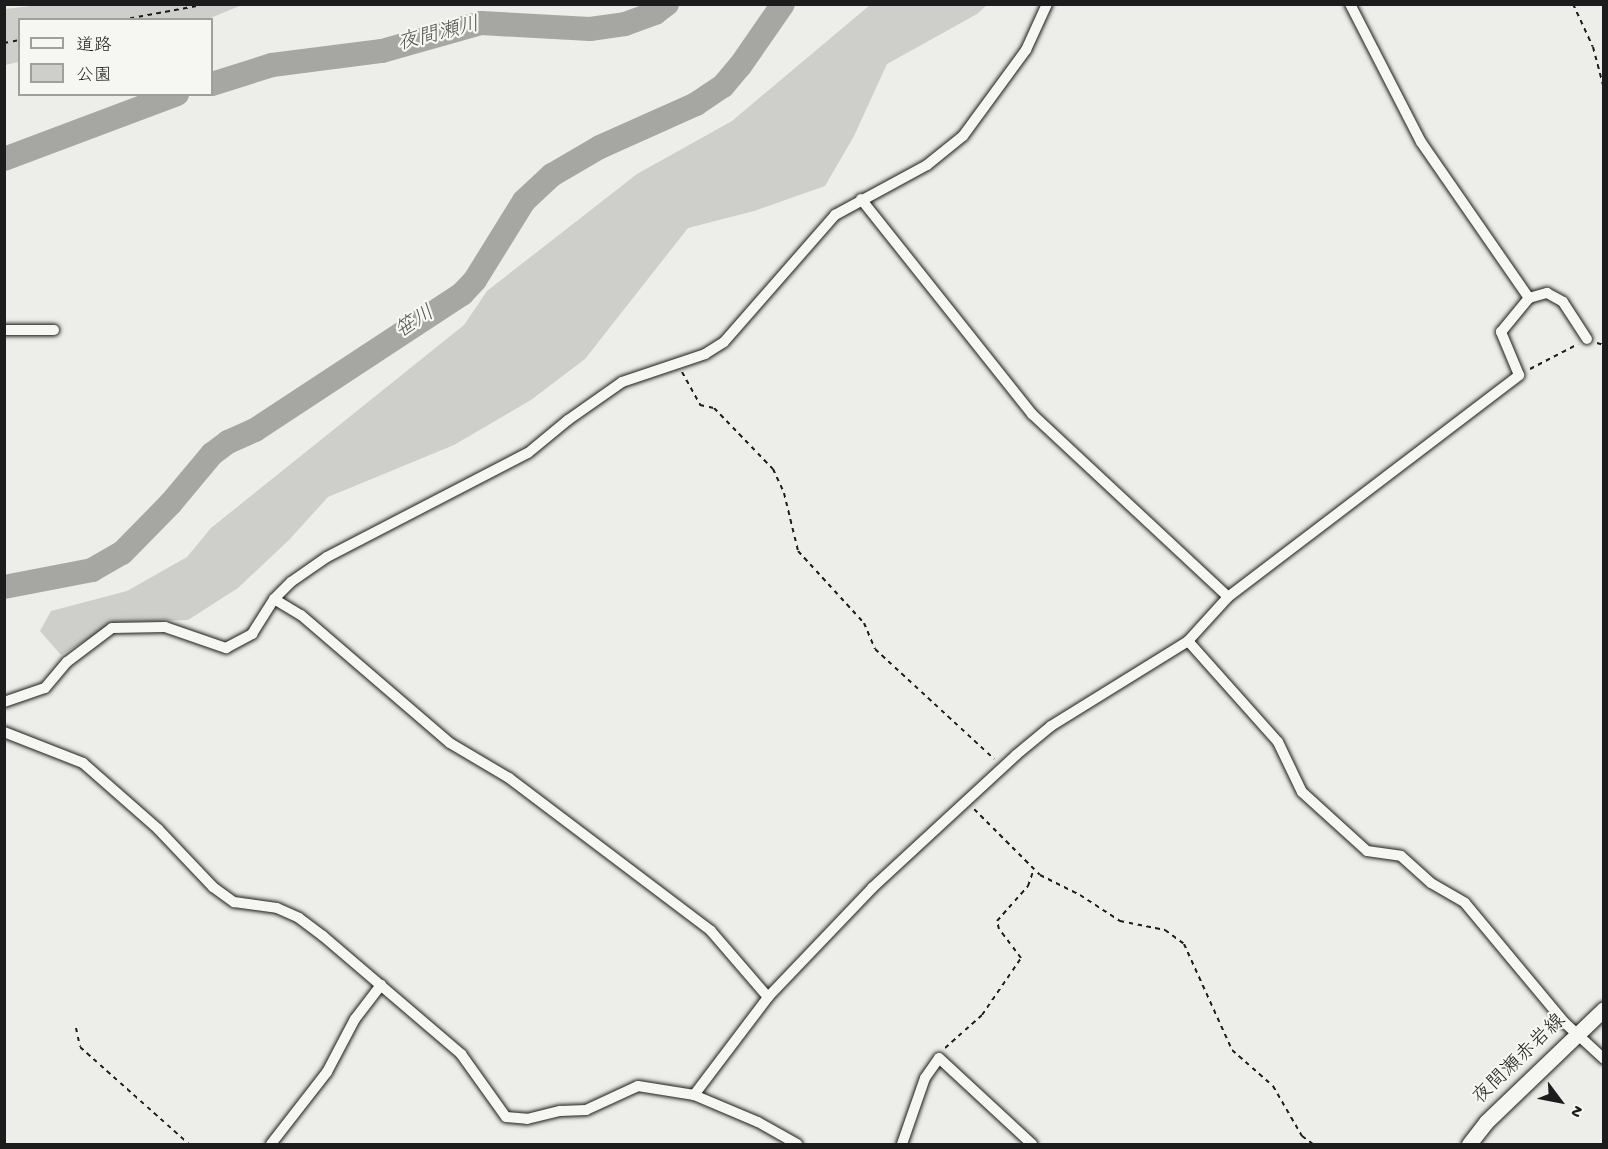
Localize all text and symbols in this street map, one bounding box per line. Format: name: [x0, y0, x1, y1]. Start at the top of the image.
water label: 夜間瀬川: [395, 14, 483, 58]
legend: [18, 18, 213, 96]
text: 道路: [76, 36, 112, 57]
text: 公園: [76, 66, 112, 87]
water label: 笹川: [392, 302, 440, 346]
street label: 夜間瀬赤岩線: [1469, 1010, 1571, 1110]
north arrow: [1530, 1071, 1590, 1131]
text: N: [1565, 1101, 1587, 1120]

